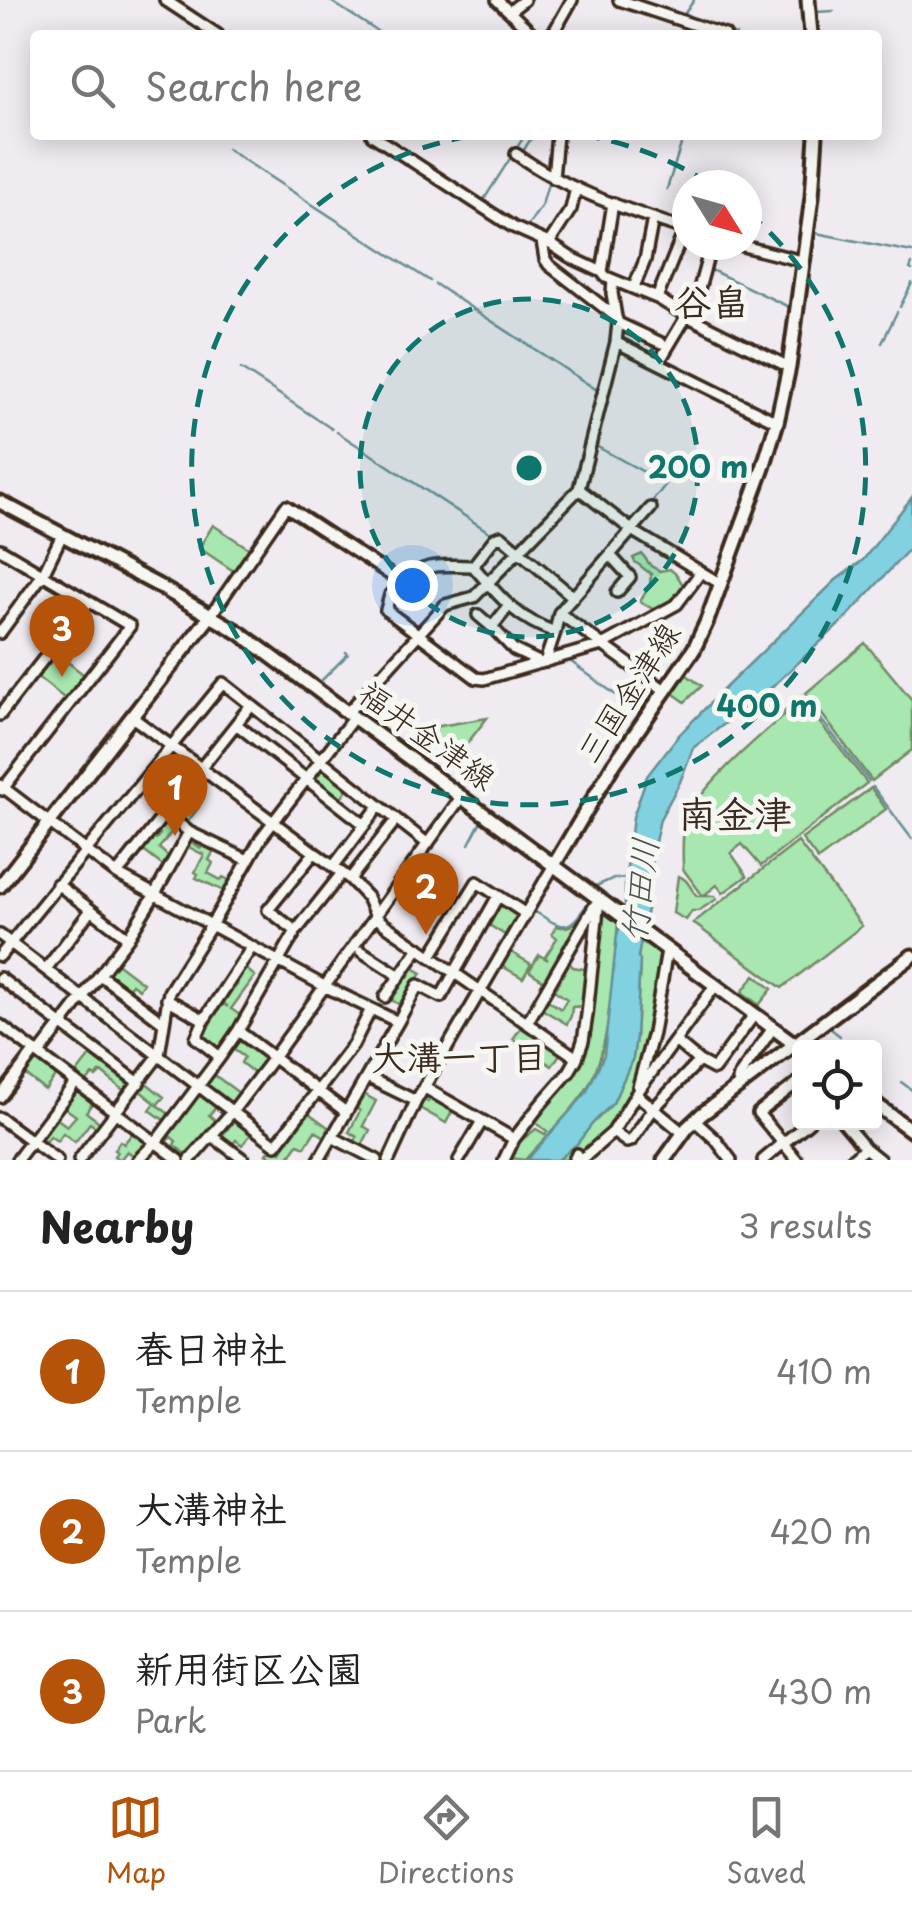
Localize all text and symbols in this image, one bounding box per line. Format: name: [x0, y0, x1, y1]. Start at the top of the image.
search box: [30, 30, 882, 140]
text: Search here: [145, 57, 362, 114]
icon: search: [65, 58, 120, 113]
north arrow: [672, 170, 762, 260]
district label: 谷畠: [674, 272, 750, 329]
text: 200 m: [648, 443, 748, 488]
centre of rings: [511, 450, 547, 486]
your location: [387, 560, 438, 611]
pin: 3: [30, 594, 94, 677]
street label: 三国金津線: [564, 612, 691, 772]
street label: 福井金津線: [349, 668, 507, 801]
text: 400 m: [716, 682, 818, 727]
pin: 1: [142, 754, 208, 836]
district label: 南金津: [678, 784, 792, 841]
water label: 竹田川: [605, 834, 670, 945]
pin: 2: [394, 852, 458, 935]
district label: 大溝一丁目: [371, 1029, 547, 1082]
map controls: [792, 1040, 882, 1130]
button: locate: [792, 1040, 882, 1130]
text: Nearby: [40, 1194, 194, 1257]
text: 3 results: [738, 1201, 872, 1249]
text: 春日神社: [135, 1319, 287, 1376]
text: 1: [65, 1347, 80, 1395]
text: 410 m: [776, 1347, 872, 1395]
text: Temple: [135, 1376, 242, 1424]
text: 大溝神社: [135, 1479, 287, 1536]
text: 2: [61, 1507, 84, 1555]
text: 420 m: [770, 1507, 872, 1555]
text: Temple: [135, 1536, 242, 1584]
text: 新用街区公園: [135, 1639, 363, 1696]
text: 3: [62, 1667, 83, 1715]
text: 430 m: [767, 1667, 872, 1715]
text: Park: [135, 1696, 207, 1744]
tab: Map: [106, 1790, 166, 1893]
tab: Directions: [378, 1790, 514, 1893]
tab: Saved: [726, 1790, 806, 1893]

